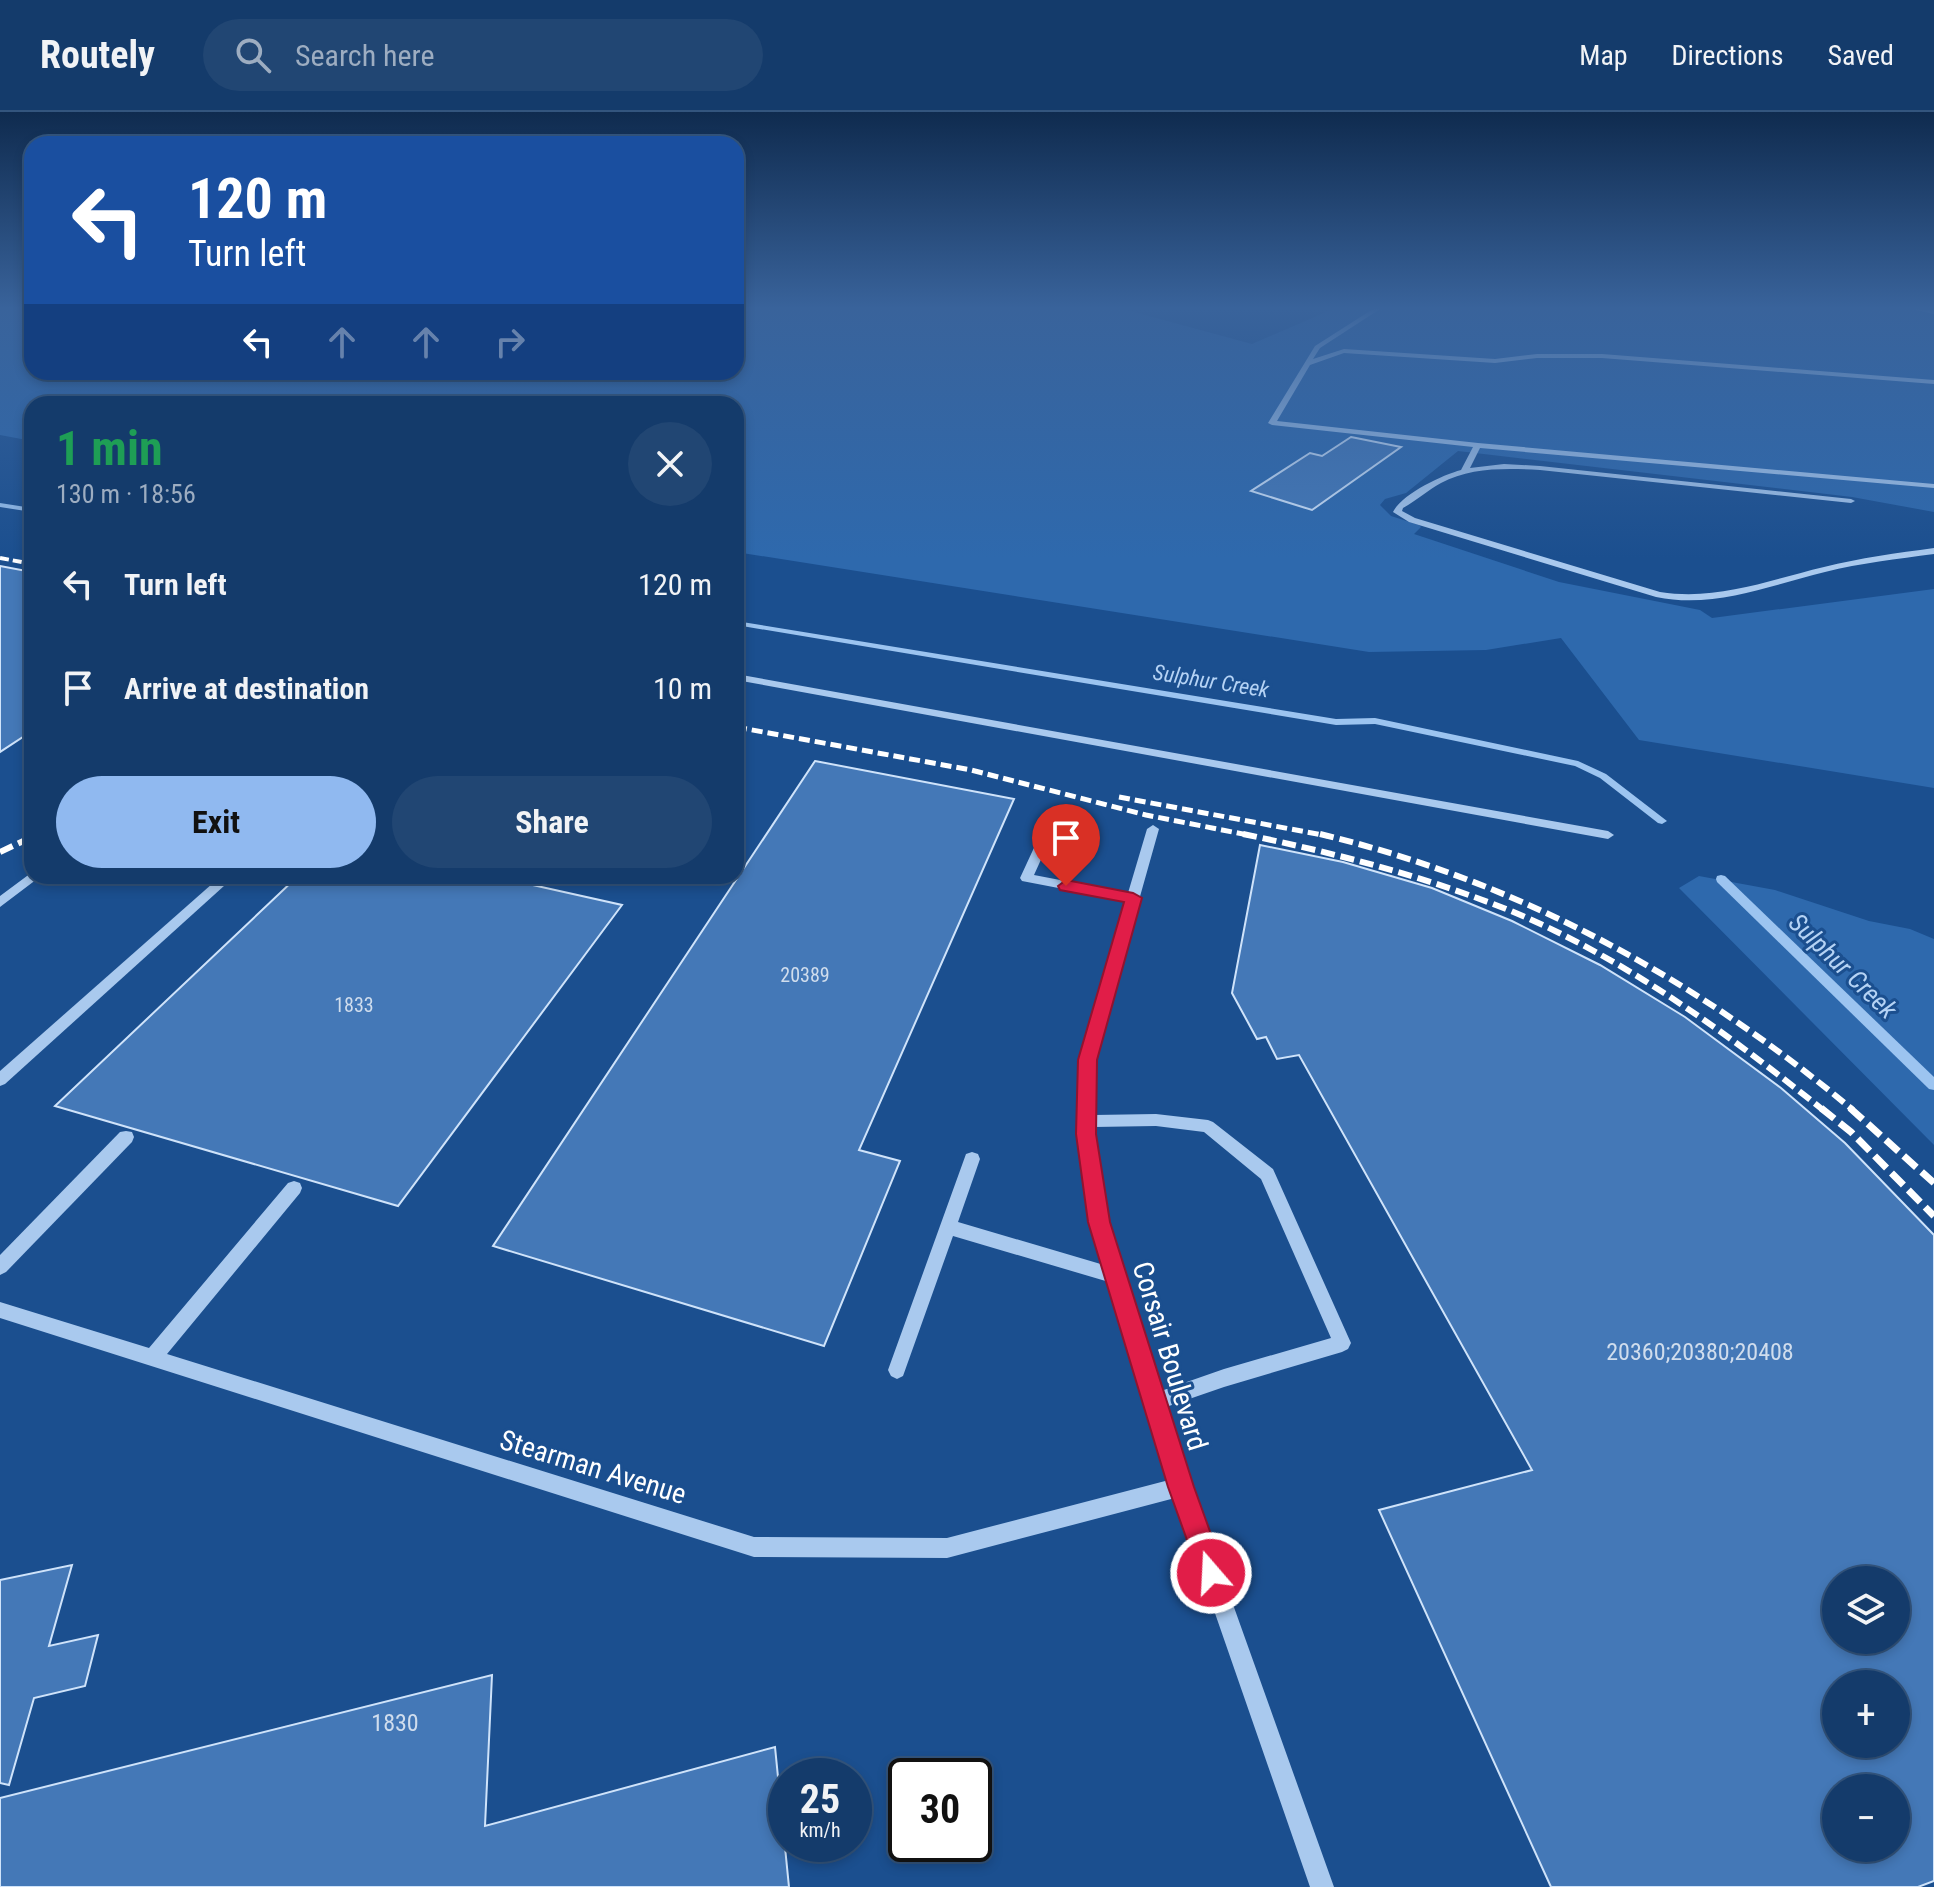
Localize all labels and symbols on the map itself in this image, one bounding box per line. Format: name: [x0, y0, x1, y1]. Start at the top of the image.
water label: Sulphur Creek: [1151, 660, 1271, 703]
pin: [1032, 804, 1100, 886]
water label: Sulphur Creek: [1783, 907, 1904, 1025]
house number: 20389: [780, 963, 830, 987]
house number: 1833: [334, 993, 374, 1017]
street label: Corsair Boulevard: [1126, 1258, 1214, 1454]
house number: 20360;20380;20408: [1606, 1338, 1794, 1366]
street label: Stearman Avenue: [496, 1423, 690, 1511]
position arrow: [1169, 1531, 1253, 1615]
house number: 1830: [371, 1709, 419, 1737]
speed limit sign: 30: [888, 1758, 992, 1862]

